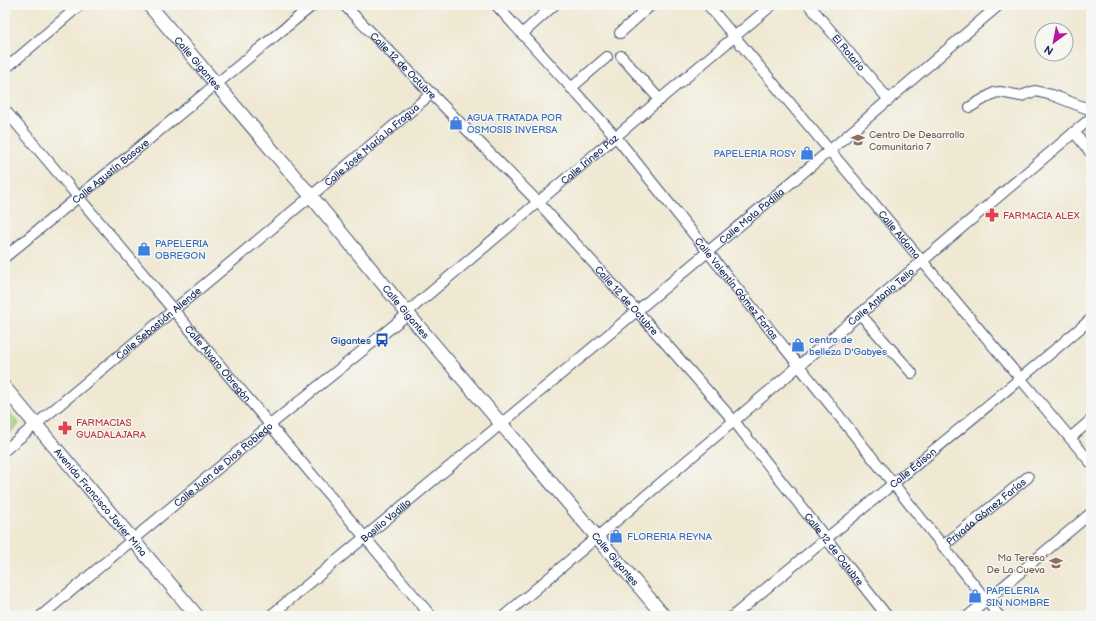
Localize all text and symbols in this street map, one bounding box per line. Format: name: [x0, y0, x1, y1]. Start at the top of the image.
north arrow: [1034, 22, 1074, 62]
street label: Calle 12 de Octubre: [367, 30, 439, 102]
street label: El Rotario: [829, 32, 867, 74]
street label: Calle Gigantes: [171, 34, 224, 93]
text: N: [1042, 42, 1056, 58]
street label: Calle José María la Fragua: [322, 101, 422, 189]
place label: AGUA TRATADA POR OSMOSIS INVERSA: [467, 112, 562, 136]
shop icon: AGUA TRATADA POR OSMOSIS INVERSA: [448, 115, 464, 131]
place label: Centro De Desarrollo Comunitario 7: [869, 129, 965, 153]
street label: Calle Irineo Paz: [559, 132, 621, 187]
school or university icon: Centro De Desarrollo Comunitario 7: [850, 132, 866, 148]
street label: Calle Agustín Basave: [70, 137, 152, 207]
shop icon: PAPELERIA ROSY: [799, 145, 815, 161]
place label: PAPELERIA ROSY: [714, 148, 796, 160]
street label: Calle Mota Padilla: [717, 186, 787, 247]
pharmacy icon: FARMACIA ALEX: [984, 207, 1000, 223]
street label: Calle Aldama: [875, 208, 923, 262]
place label: FARMACIA ALEX: [1003, 210, 1080, 222]
street label: Calle Valentín Gómez Farías: [692, 235, 781, 342]
place label: PAPELERIA OBREGON: [155, 238, 209, 262]
shop icon: PAPELERIA OBREGON: [136, 241, 152, 257]
street label: Calle 12 de Octubre: [592, 264, 661, 338]
street label: Calle Antonio Tello: [846, 266, 917, 329]
street label: Calle Gigantes: [379, 283, 431, 341]
street label: Calle Sebastián Allende: [114, 285, 204, 362]
street label: Calle Álvaro Obregón: [182, 323, 253, 405]
bus stop icon: Gigantes: [374, 332, 390, 348]
place label: centro de belleza D'Gabyes: [809, 334, 887, 358]
place label: Gigantes: [330, 335, 371, 347]
shop icon: centro de belleza D'Gabyes: [790, 337, 806, 353]
place label: FARMACIAS GUADALAJARA: [76, 417, 147, 441]
pharmacy icon: FARMACIAS GUADALAJARA: [57, 420, 73, 436]
street label: Calle Juan de Dios Robledo: [172, 420, 276, 510]
street label: Avenida Francisco Javier Mina: [51, 446, 149, 559]
street label: Calle Édison: [888, 446, 939, 491]
street label: Privada Gómez Farías: [944, 476, 1029, 548]
street label: Basilio Vadillo: [358, 496, 414, 545]
street label: Calle 12 de Octubre: [801, 511, 866, 588]
shop icon: FLORERIA REYNA: [608, 528, 624, 544]
street label: Calle Gigantes: [589, 530, 641, 589]
place label: FLORERIA REYNA: [627, 531, 713, 543]
place label: Ma Teresa De La Cueva: [987, 552, 1045, 576]
school or university icon: Ma Teresa De La Cueva: [1048, 555, 1064, 571]
place label: PAPELERIA SIN NOMBRE: [986, 585, 1050, 609]
shop icon: PAPELERIA SIN NOMBRE: [967, 588, 983, 604]

